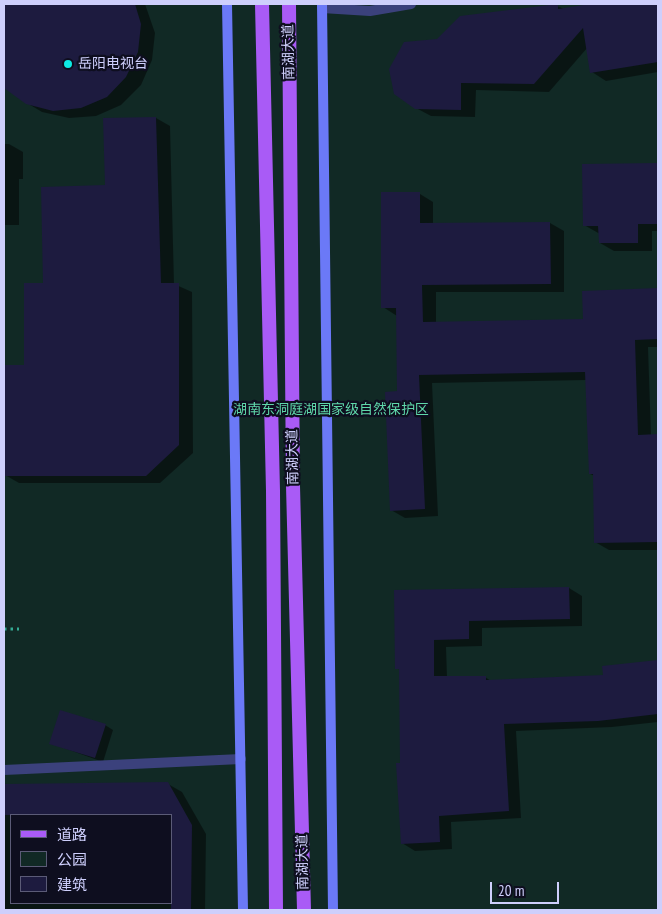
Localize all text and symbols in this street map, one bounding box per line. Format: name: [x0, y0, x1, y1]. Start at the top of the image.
street label: 南湖大道: [280, 24, 298, 80]
place label: 岳阳电视台: [78, 56, 148, 72]
marker: 岳阳电视台: [62, 58, 74, 70]
park label: 湖南东洞庭湖国家级自然保护区: [233, 402, 429, 418]
street label: 南湖大道: [284, 429, 302, 485]
legend: [10, 814, 172, 904]
text: 道路: [57, 825, 87, 844]
street label: 南湖大道: [294, 834, 312, 890]
text: 公园: [57, 850, 87, 869]
scale bar: [492, 872, 561, 904]
text: 建筑: [57, 875, 87, 894]
text: 20 m: [498, 881, 524, 900]

